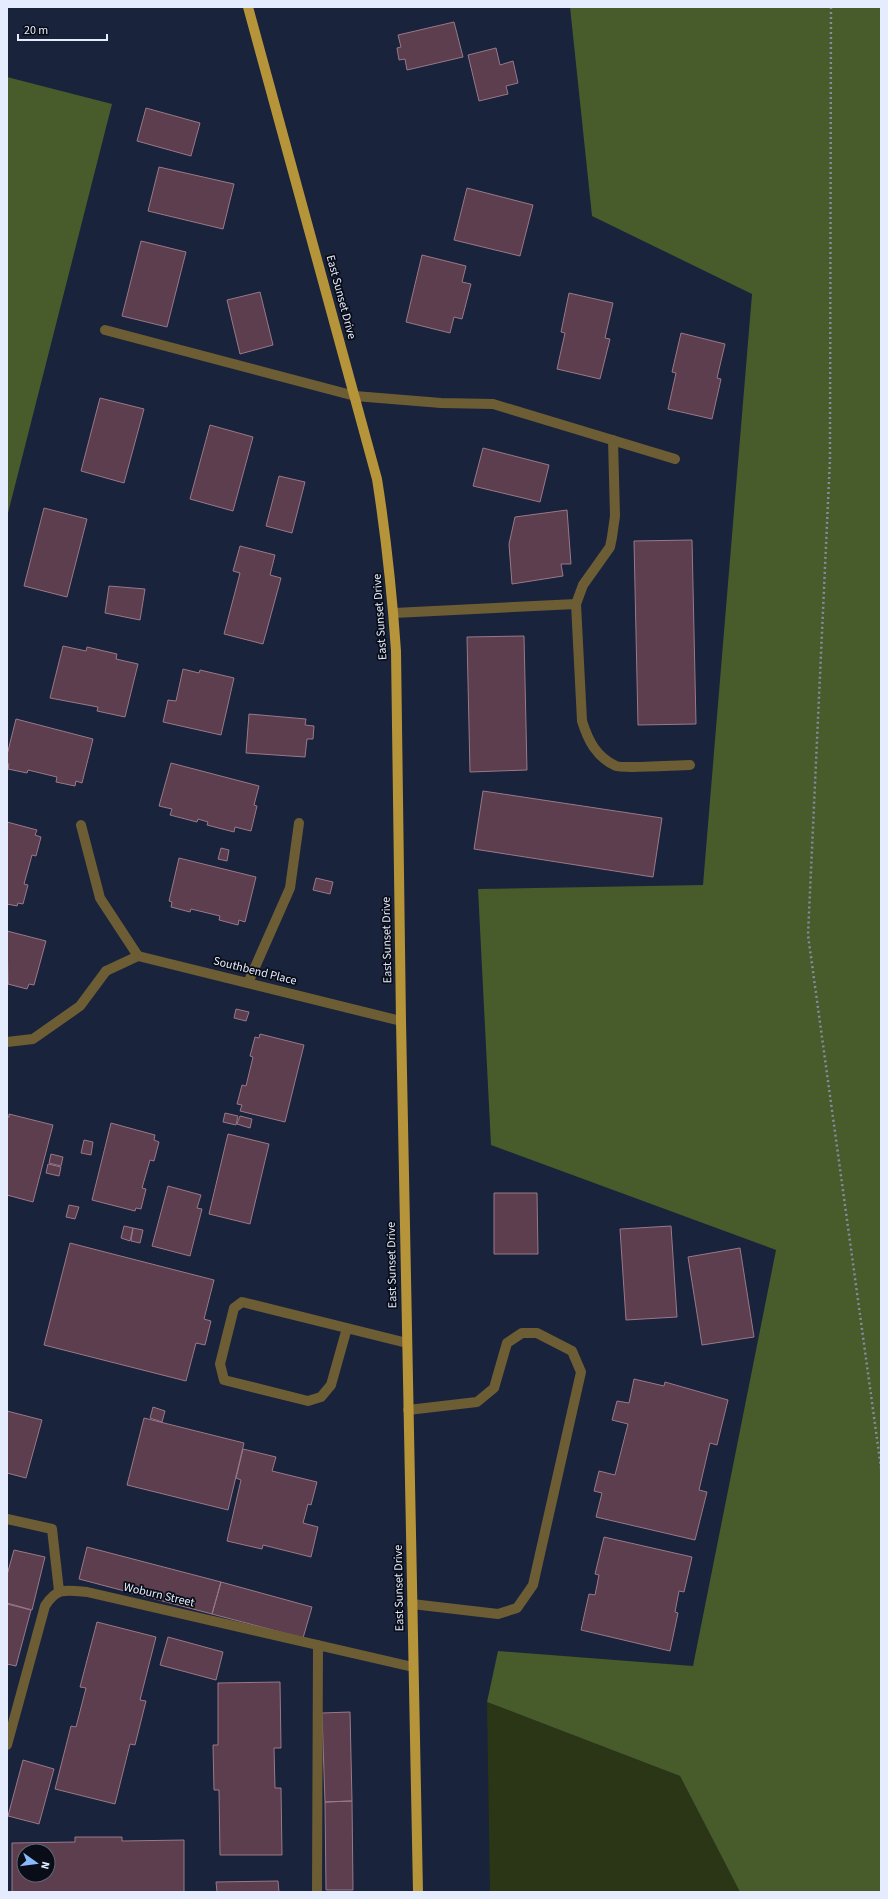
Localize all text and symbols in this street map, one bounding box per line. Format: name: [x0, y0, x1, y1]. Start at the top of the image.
scale bar: [18, 16, 107, 42]
text: 20 m: [24, 22, 48, 39]
street label: East Sunset Drive: [322, 253, 360, 341]
street label: East Sunset Drive: [369, 573, 391, 661]
street label: East Sunset Drive: [378, 897, 396, 983]
street label: Southbend Place: [212, 952, 298, 990]
street label: East Sunset Drive: [383, 1222, 401, 1308]
street label: East Sunset Drive: [390, 1545, 408, 1631]
street label: Woburn Street: [122, 1579, 196, 1611]
north arrow: [16, 1843, 56, 1883]
text: N: [37, 1860, 53, 1871]

